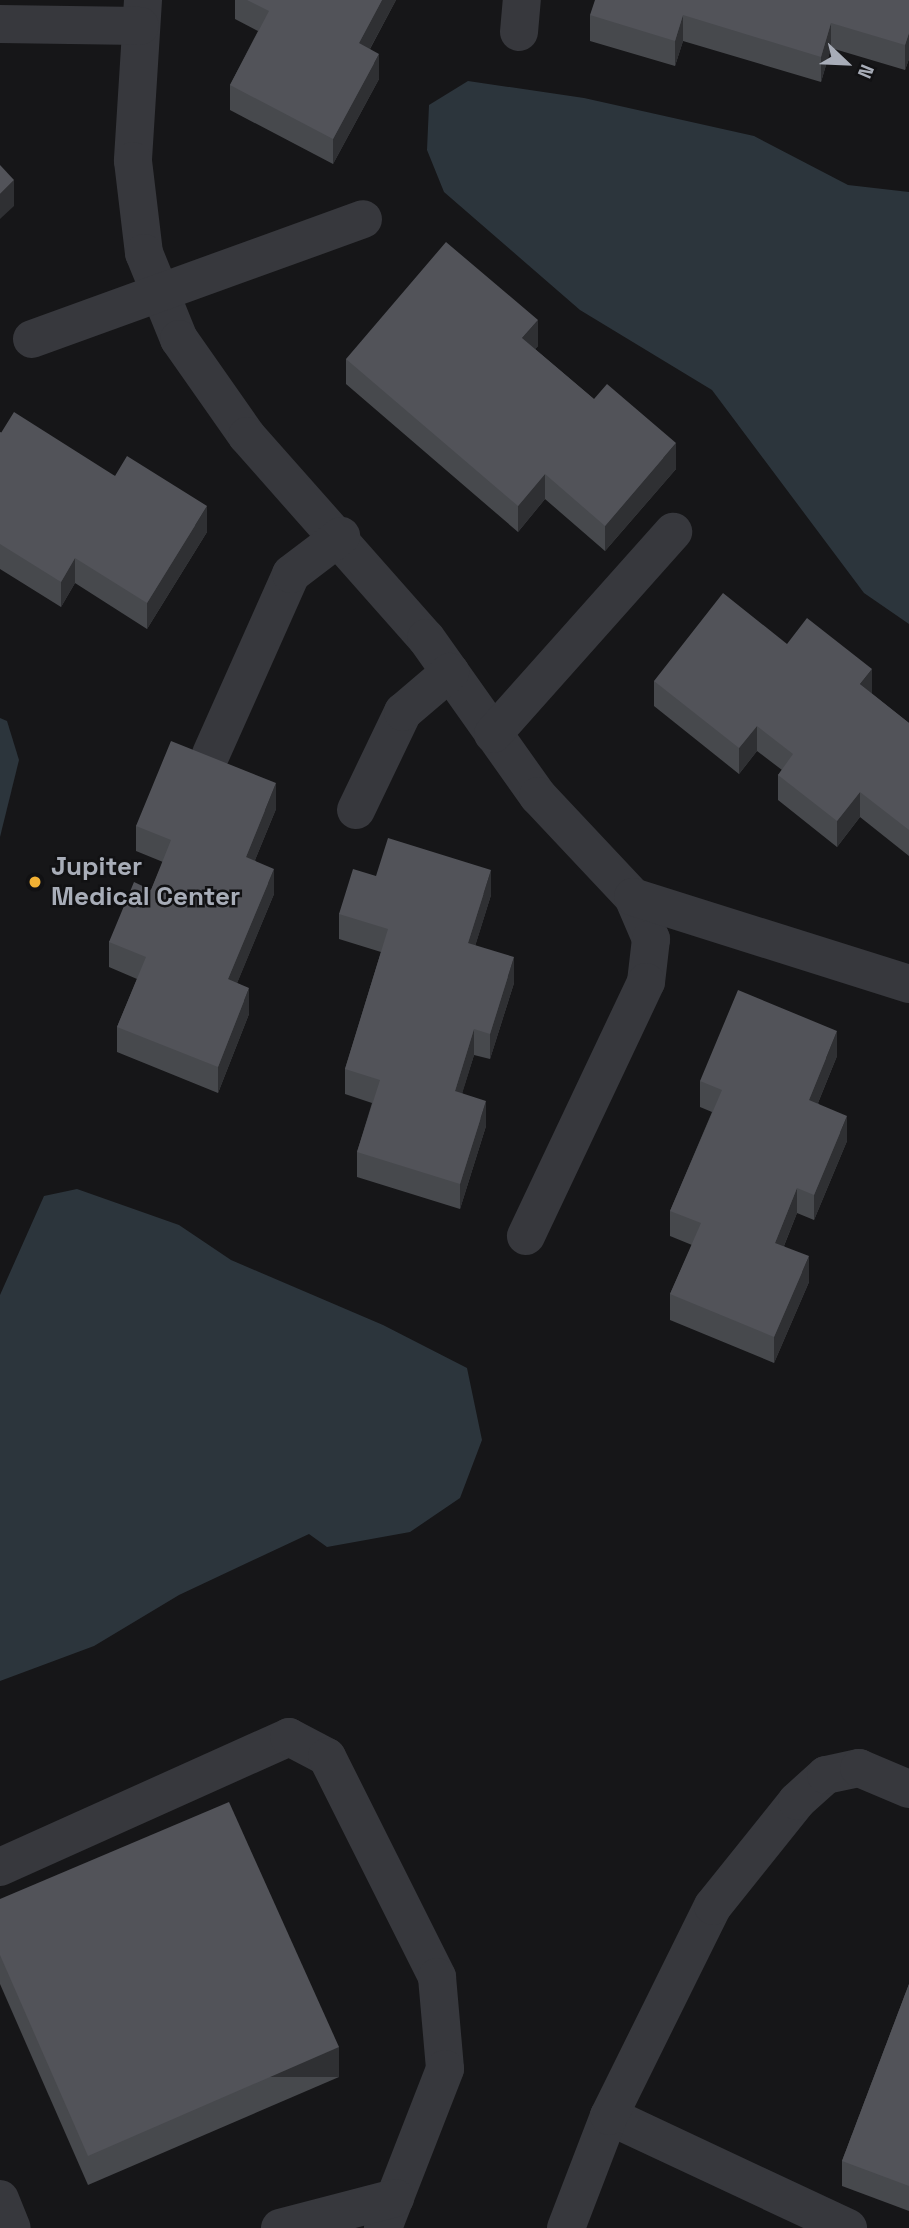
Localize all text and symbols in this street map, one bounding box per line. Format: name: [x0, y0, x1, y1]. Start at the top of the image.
north arrow: [811, 28, 881, 98]
text: N: [852, 61, 880, 82]
place label: Jupiter Medical Center: [51, 851, 240, 912]
marker: Jupiter Medical Center: [25, 872, 45, 892]

